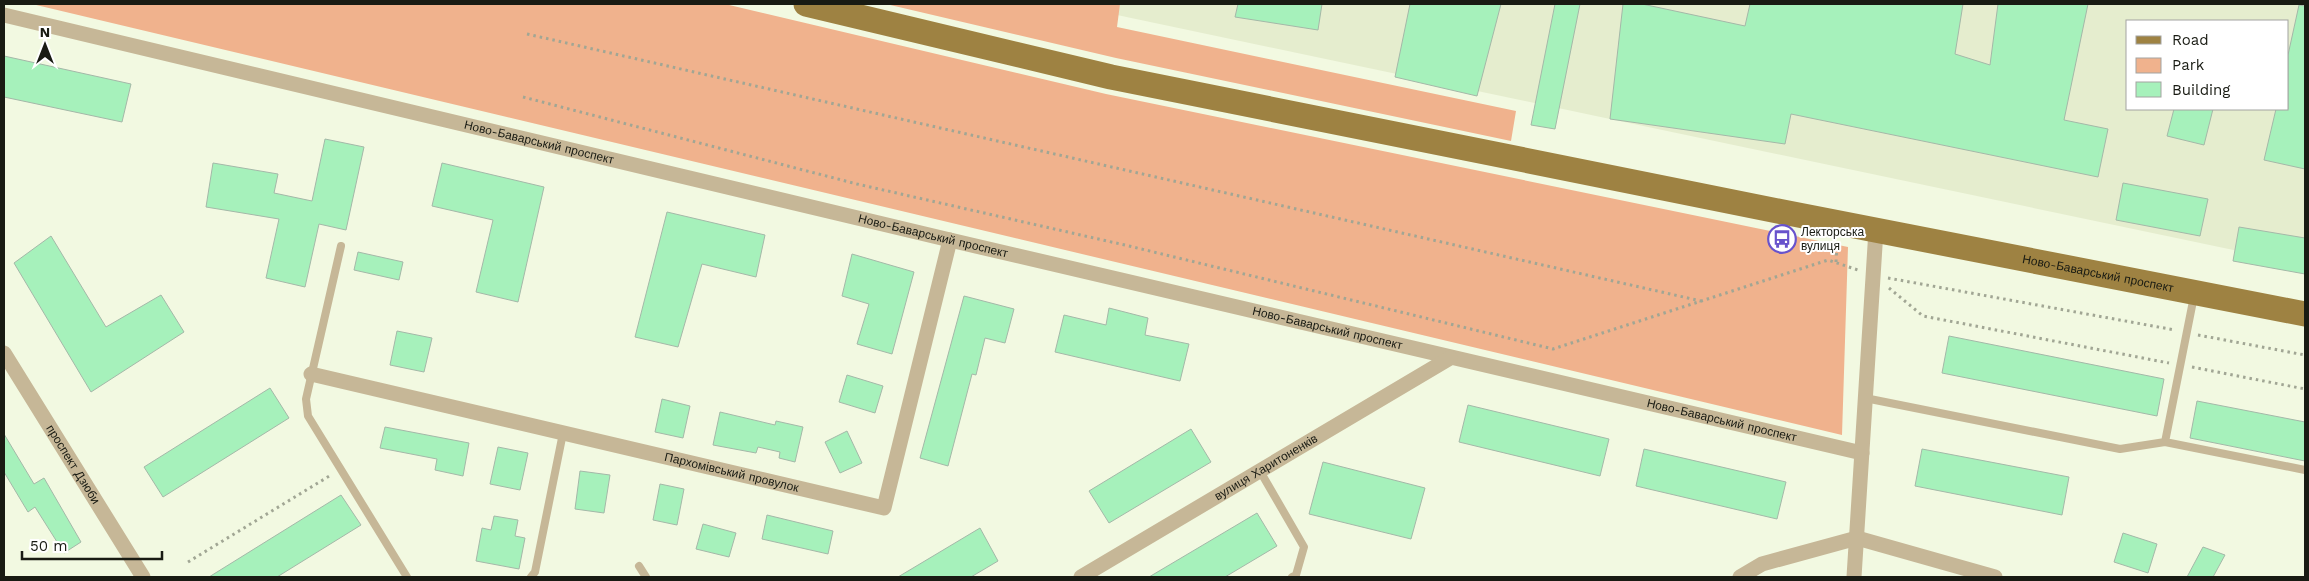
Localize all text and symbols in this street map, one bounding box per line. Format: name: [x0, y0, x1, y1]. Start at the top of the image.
north arrow: [20, 20, 70, 70]
legend: [2126, 20, 2289, 110]
text: N: [40, 24, 50, 40]
text: Road: [2172, 31, 2209, 49]
text: Park: [2172, 56, 2205, 74]
text: Building: [2172, 81, 2230, 99]
street label: Ново-Баварський проспект: [463, 118, 616, 167]
street label: Ново-Баварський проспект: [857, 211, 1010, 260]
bus stop icon: Лекторська вулиця: [1767, 224, 1797, 254]
place label: Лекторська вулиця: [1801, 225, 1864, 253]
street label: Ново-Баварський проспект: [2021, 252, 2175, 295]
street label: Ново-Баварський проспект: [1251, 304, 1404, 353]
street label: Ново-Баварський проспект: [1645, 396, 1799, 445]
street label: проспект Дзюби: [43, 422, 103, 507]
street label: вулиця Харитоненків: [1212, 431, 1320, 503]
street label: Пархомівський провулок: [663, 450, 801, 495]
scale bar: [22, 528, 162, 560]
text: 50 m: [30, 537, 67, 555]

